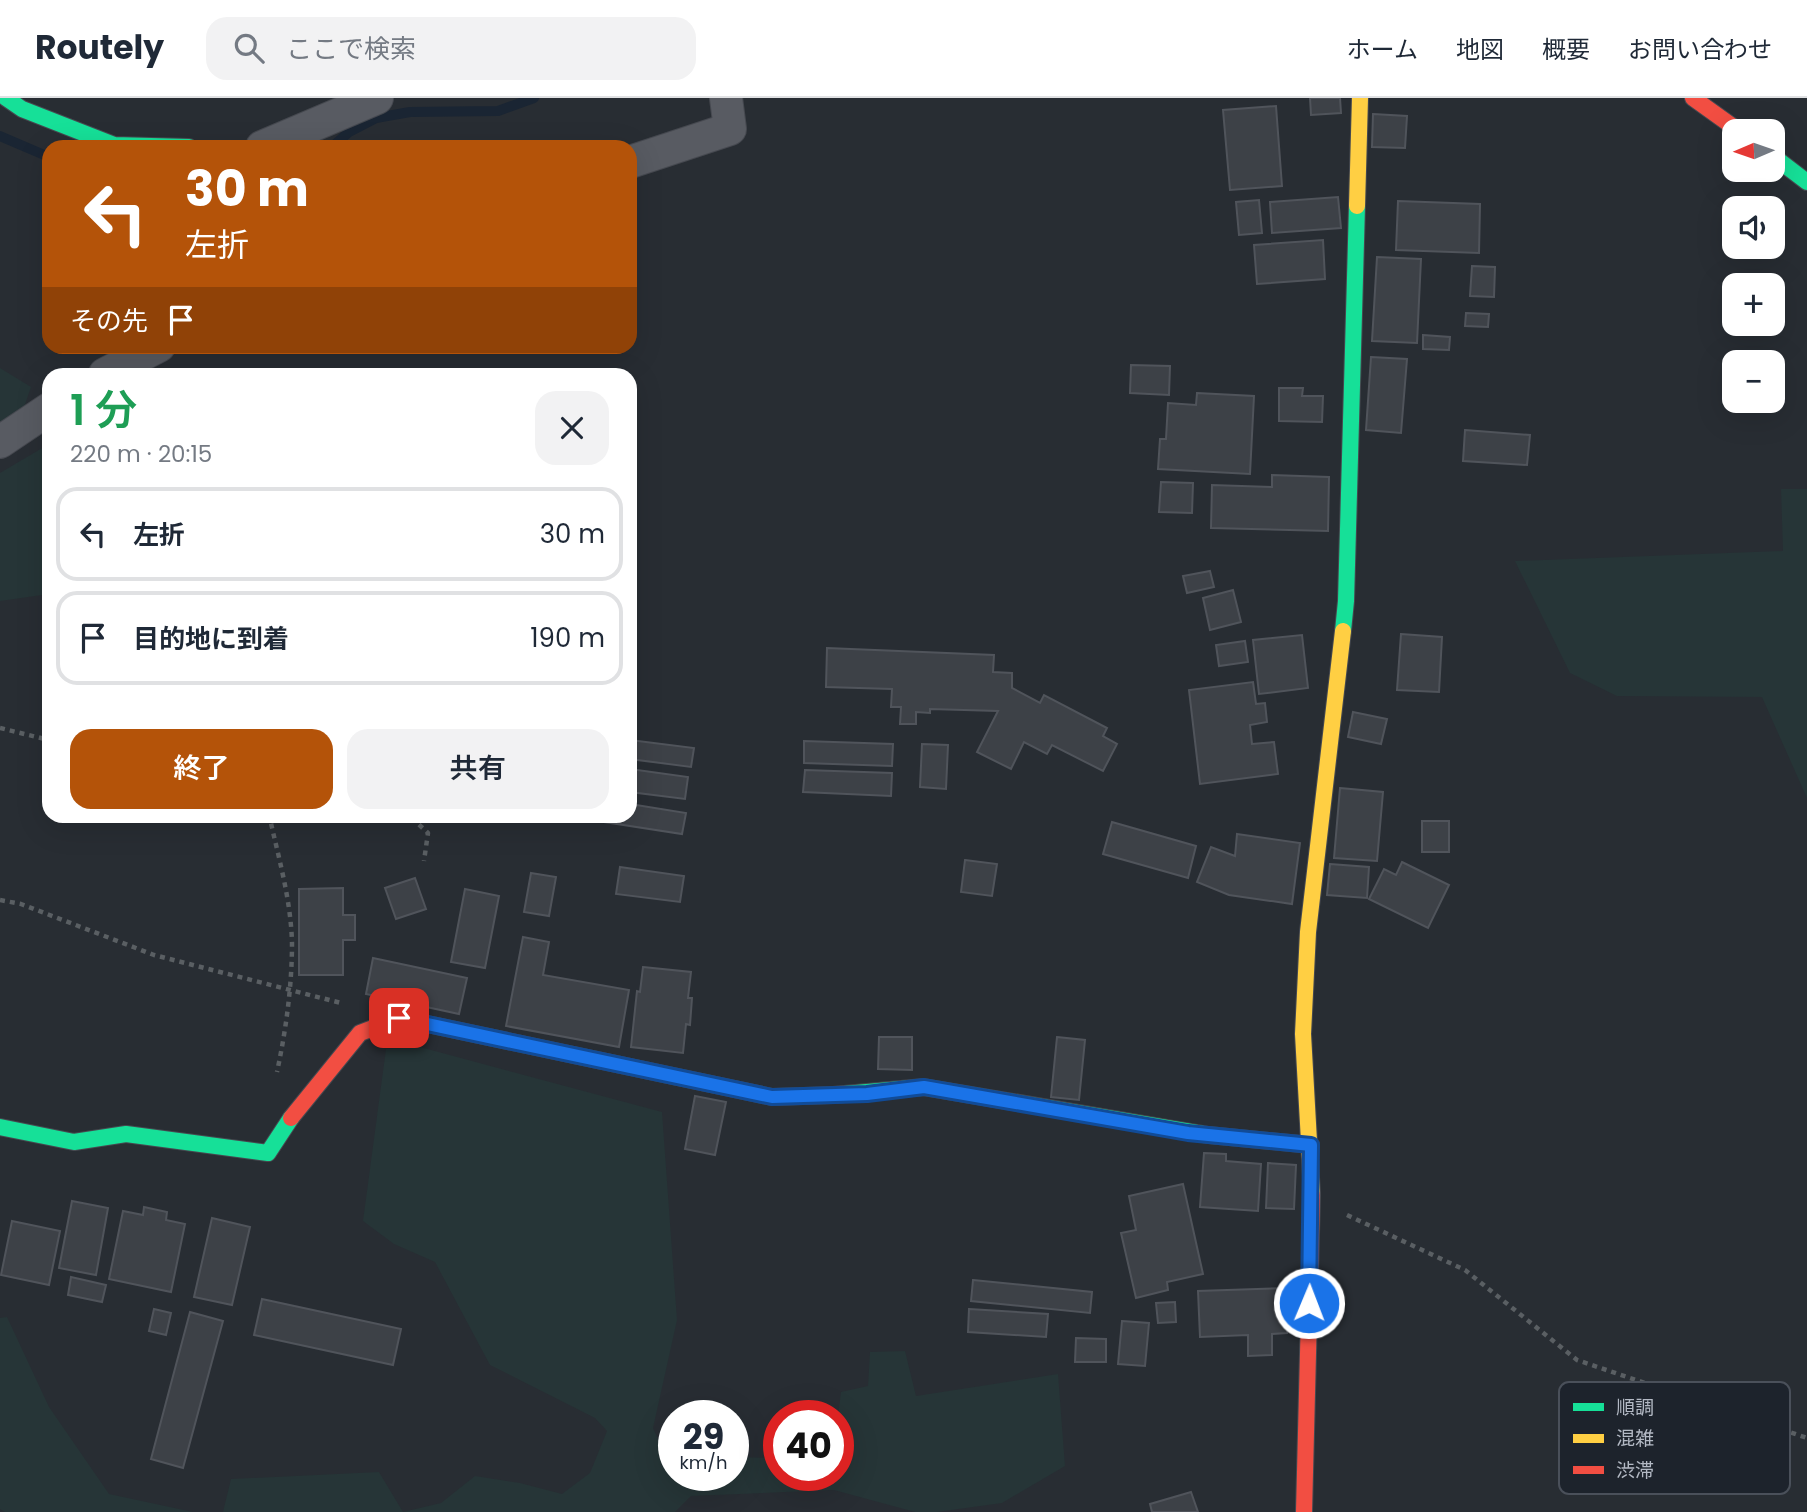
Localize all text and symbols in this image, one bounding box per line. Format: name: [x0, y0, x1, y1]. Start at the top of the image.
search box: [206, 17, 696, 80]
text: Routely: [35, 24, 164, 71]
icon: search: [230, 29, 268, 67]
text: ここで検索: [286, 31, 416, 67]
text: ホーム: [1347, 33, 1418, 66]
text: 地図: [1456, 33, 1504, 66]
text: 概要: [1542, 33, 1590, 66]
text: お問い合わせ: [1628, 33, 1772, 66]
north arrow: [1722, 119, 1785, 182]
map controls: [1722, 119, 1785, 413]
text: 30 m: [185, 155, 309, 223]
icon: left: [70, 168, 161, 259]
button: sound: [1722, 196, 1785, 259]
text: 左折: [185, 222, 249, 267]
button: +: [1722, 273, 1785, 336]
icon: arrive: [162, 301, 200, 339]
text: その先: [70, 303, 148, 339]
button: −: [1722, 350, 1785, 413]
text: 1 分: [70, 381, 137, 440]
button: close: [535, 391, 609, 465]
text: 220 m · 20:15: [70, 438, 212, 470]
icon: left: [74, 515, 112, 553]
text: 30 m: [540, 516, 605, 552]
text: 左折: [133, 517, 185, 553]
icon: arrive: [74, 619, 112, 657]
text: 190 m: [530, 620, 605, 656]
text: 目的地に到着: [133, 621, 289, 657]
button: 終了: [70, 729, 333, 809]
button: 共有: [347, 729, 609, 809]
pin: [369, 988, 429, 1048]
icon: arrive: [380, 999, 418, 1037]
position arrow: [1272, 1266, 1346, 1340]
legend: [1559, 1382, 1790, 1494]
text: 順調: [1616, 1394, 1654, 1421]
speed limit sign: 40: [763, 1400, 854, 1491]
text: 29: [683, 1412, 724, 1461]
text: 混雑: [1616, 1425, 1654, 1452]
text: km/h: [680, 1450, 727, 1475]
text: 渋滞: [1616, 1457, 1654, 1484]

